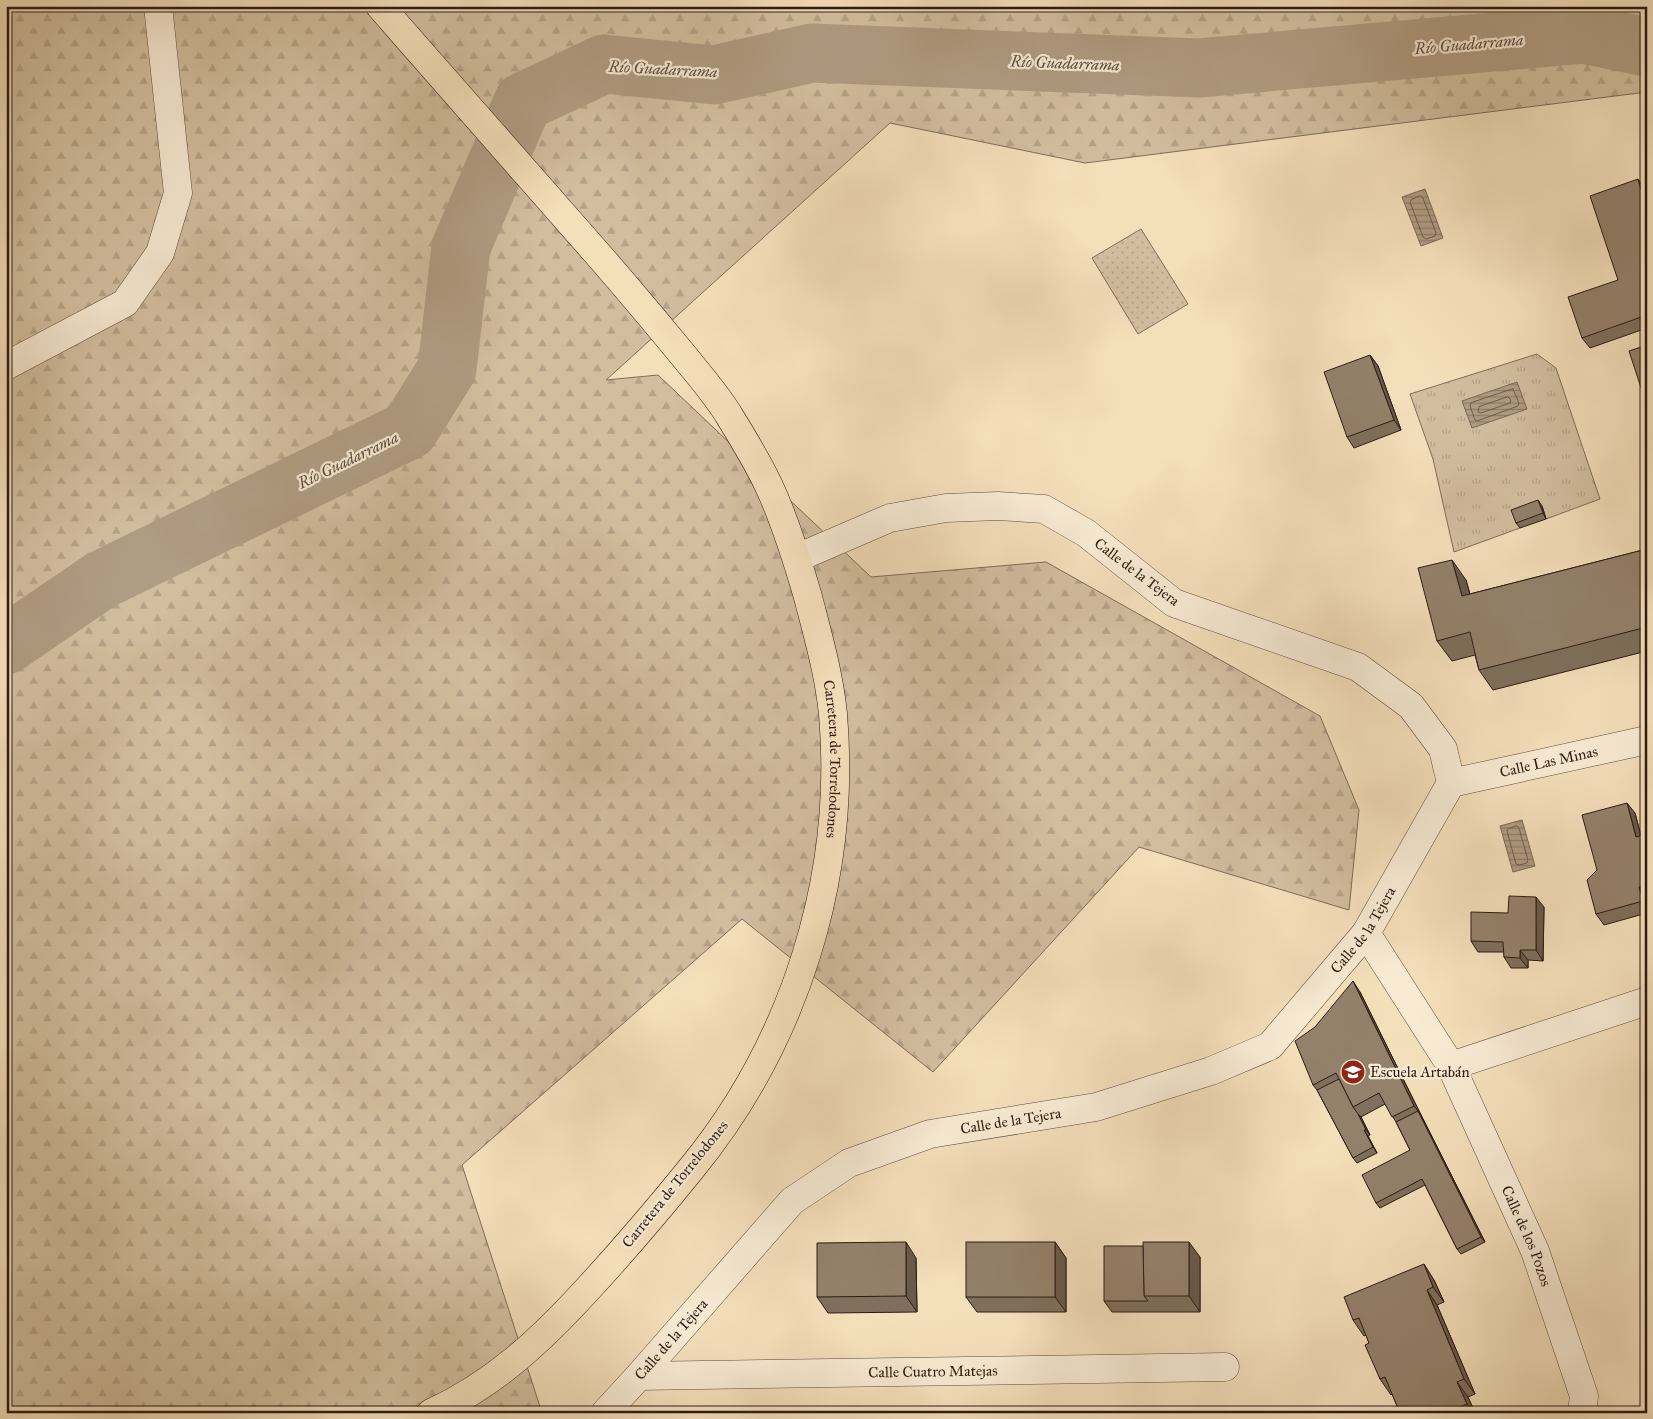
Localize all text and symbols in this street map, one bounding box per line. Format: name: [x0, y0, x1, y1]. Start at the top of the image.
water label: Río Guadarrama: [1413, 30, 1525, 58]
water label: Río Guadarrama: [1009, 52, 1120, 74]
water label: Río Guadarrama: [607, 57, 718, 81]
water label: Río Guadarrama: [294, 427, 402, 493]
street label: Calle de la Tejera: [1091, 534, 1184, 610]
street label: Carretera de Torrelodones: [819, 679, 844, 839]
street label: Calle Las Minas: [1498, 742, 1599, 781]
street label: Calle de la Tejera: [1327, 883, 1400, 977]
school or university icon: Escuela Artabán: [1340, 1059, 1366, 1085]
place label: Escuela Artabán: [1370, 1063, 1470, 1081]
street label: Calle de la Tejera: [959, 1104, 1063, 1138]
street label: Carretera de Torrelodones: [618, 1117, 732, 1251]
street label: Calle de los Pozos: [1498, 1183, 1555, 1289]
street label: Calle de la Tejera: [631, 1294, 712, 1384]
street label: Calle Cuatro Matejas: [868, 1361, 998, 1381]

